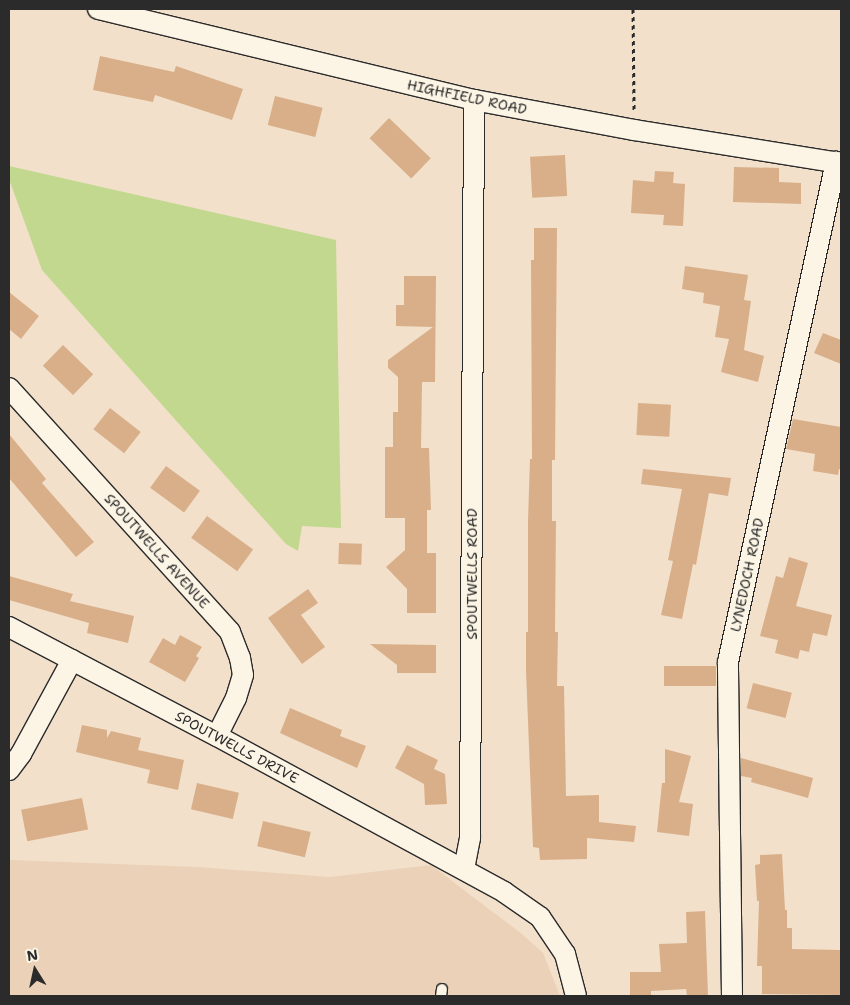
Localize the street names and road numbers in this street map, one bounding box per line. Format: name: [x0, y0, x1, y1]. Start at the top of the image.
street label: HIGHFIELD ROAD: [406, 76, 528, 118]
street label: SPOUTWELLS AVENUE: [101, 490, 213, 612]
street label: SPOUTWELLS ROAD: [464, 508, 480, 640]
street label: LYNEDOCH ROAD: [727, 517, 767, 633]
street label: SPOUTWELLS DRIVE: [172, 707, 302, 787]

